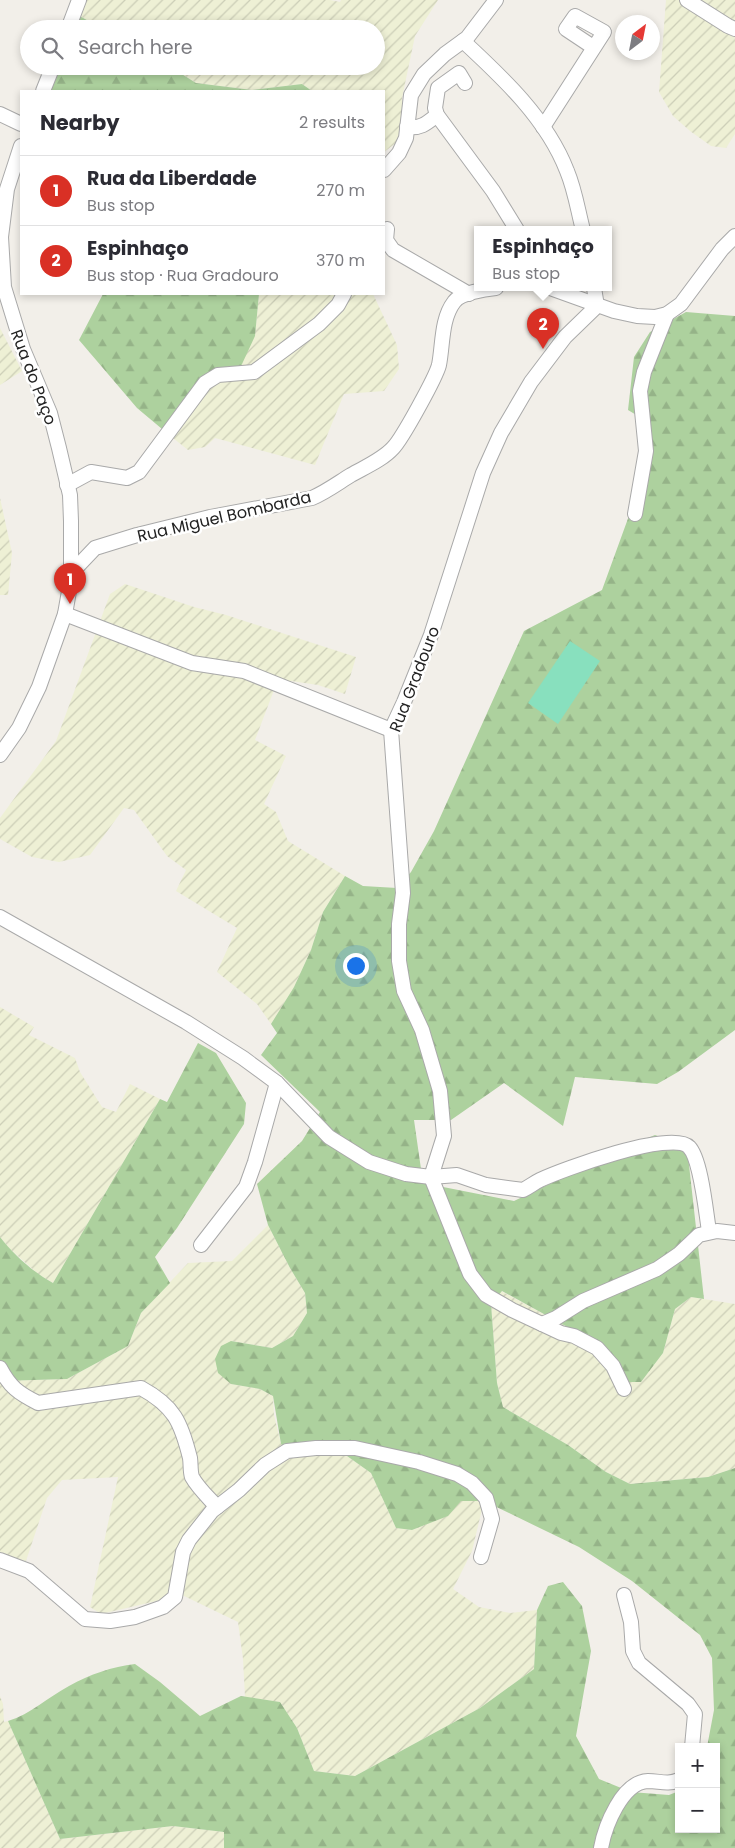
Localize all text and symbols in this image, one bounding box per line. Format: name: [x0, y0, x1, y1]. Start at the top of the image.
north arrow: [615, 15, 660, 60]
search box: [20, 20, 385, 75]
icon: search: [38, 34, 66, 62]
text: Search here: [78, 34, 192, 61]
text: Nearby: [40, 108, 120, 137]
text: 2 results: [299, 111, 365, 134]
text: Rua da Liberdade: [87, 165, 257, 192]
text: 1: [53, 179, 59, 202]
text: 270 m: [316, 179, 365, 202]
text: Bus stop: [87, 194, 155, 217]
popup: [474, 226, 612, 291]
text: Espinhaço: [492, 233, 594, 260]
text: Espinhaço: [87, 235, 189, 262]
text: 2: [51, 249, 61, 272]
text: 370 m: [316, 249, 365, 272]
text: Bus stop: [492, 262, 560, 285]
text: Bus stop · Rua Gradouro: [87, 264, 279, 287]
pin: 2: [527, 308, 559, 349]
street label: Rua do Paço: [5, 326, 62, 428]
street label: Rua Miguel Bombarda: [135, 485, 313, 548]
pin: 1: [54, 563, 86, 604]
street label: Rua Gradouro: [384, 623, 445, 735]
your location: [343, 953, 369, 979]
map controls: [675, 1743, 720, 1833]
button: +: [675, 1743, 720, 1788]
button: −: [675, 1788, 720, 1833]

